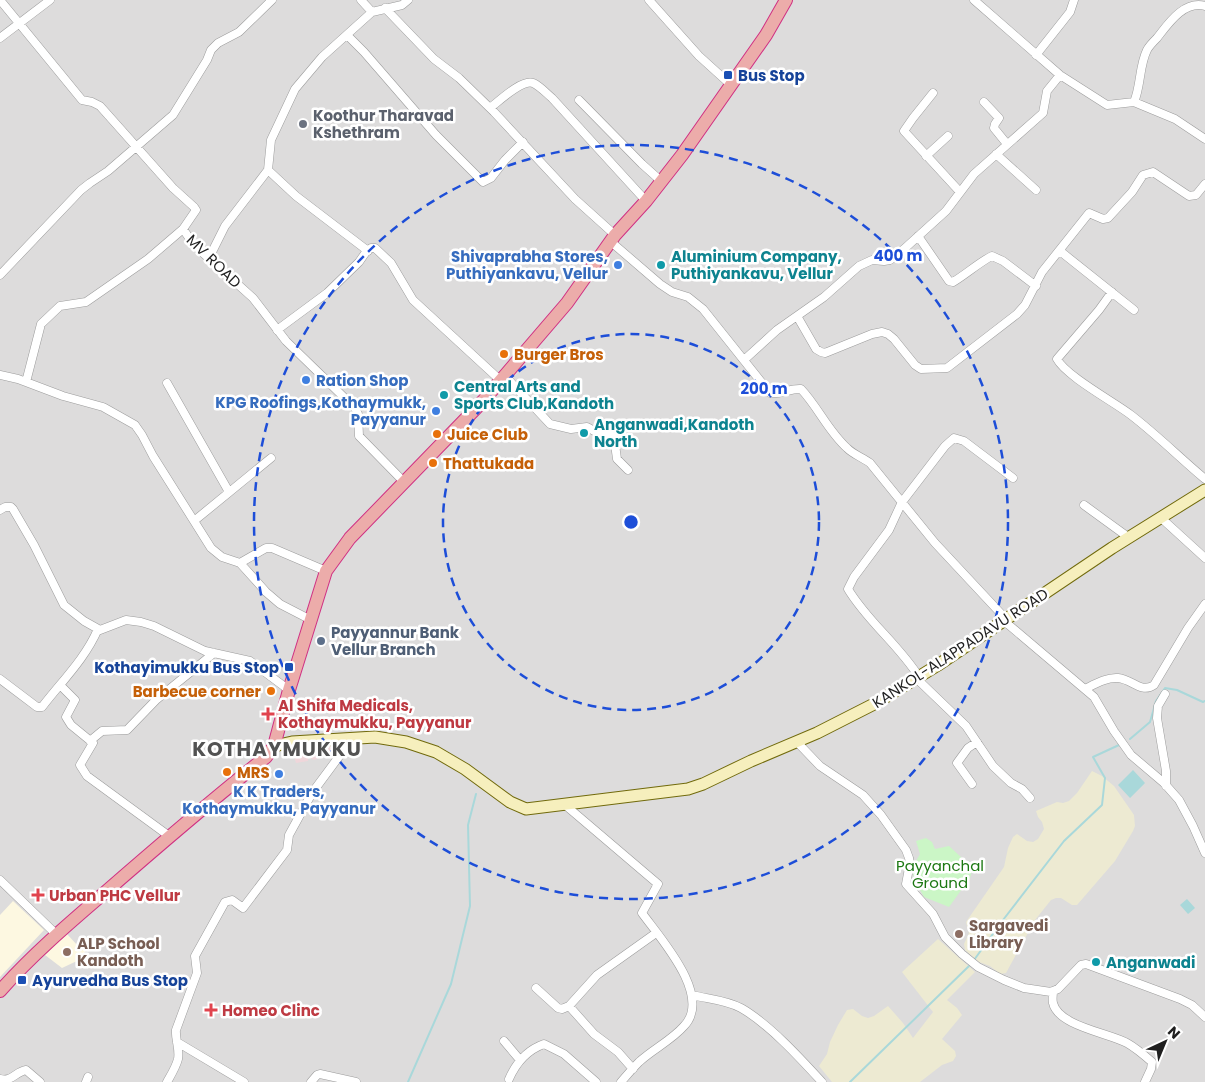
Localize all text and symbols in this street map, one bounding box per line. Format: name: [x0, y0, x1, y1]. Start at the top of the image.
place label: Bus Stop: [738, 65, 805, 86]
marker: Bus Stop: [722, 69, 734, 81]
place label: Koothur Tharavad Kshethram: [313, 105, 454, 143]
marker: Koothur Tharavad Kshethram: [297, 118, 309, 130]
street label: MV ROAD: [182, 230, 246, 292]
text: 400 m: [874, 245, 923, 266]
place label: Shivaprabha Stores, Puthiyankavu, Vellur: [446, 246, 609, 284]
place label: Aluminium Company, Puthiyankavu, Vellur: [671, 246, 842, 284]
marker: Shivaprabha Stores, Puthiyankavu, Vellur: [612, 259, 624, 271]
marker: Aluminium Company, Puthiyankavu, Vellur: [655, 259, 667, 271]
place label: Burger Bros: [514, 344, 604, 365]
marker: Burger Bros: [498, 348, 510, 360]
place label: Ration Shop: [316, 370, 408, 391]
marker: Ration Shop: [300, 374, 312, 386]
place label: Central Arts and Sports Club,Kandoth: [454, 376, 614, 414]
text: 200 m: [740, 378, 788, 399]
marker: Central Arts and Sports Club,Kandoth: [438, 389, 450, 401]
place label: KPG Roofings,Kothaymukk, Payyanur: [215, 392, 427, 430]
marker: KPG Roofings,Kothaymukk, Payyanur: [430, 405, 442, 417]
place label: Anganwadi,Kandoth North: [594, 414, 754, 452]
place label: Juice Club: [447, 424, 528, 445]
marker: Anganwadi,Kandoth North: [578, 427, 590, 439]
marker: Juice Club: [431, 428, 443, 440]
place label: Thattukada: [443, 453, 534, 474]
marker: Thattukada: [427, 457, 439, 469]
centre of rings: [622, 513, 640, 531]
street label: KANKOL-ALAPPADAVU ROAD: [868, 583, 1052, 713]
place label: Payyannur Bank Vellur Branch: [331, 622, 460, 660]
marker: Payyannur Bank Vellur Branch: [315, 635, 327, 647]
place label: Kothayimukku Bus Stop: [94, 657, 279, 678]
marker: Kothayimukku Bus Stop: [283, 661, 295, 673]
place label: Barbecue corner: [133, 681, 262, 702]
marker: Barbecue corner: [265, 685, 277, 697]
place label: Al Shifa Medicals, Kothaymukku, Payyanur: [278, 695, 472, 733]
marker: Al Shifa Medicals, Kothaymukku, Payyanur: [262, 708, 274, 720]
district label: KOTHAYMUKKU: [192, 735, 362, 763]
place label: MRS: [237, 762, 270, 783]
marker: MRS: [221, 766, 233, 778]
marker: K K Traders, Kothaymukku, Payyanur: [273, 768, 285, 780]
place label: K K Traders, Kothaymukku, Payyanur: [182, 781, 376, 819]
park label: Payyanchal Ground: [896, 855, 984, 893]
place label: Urban PHC Vellur: [49, 885, 181, 906]
marker: Urban PHC Vellur: [31, 888, 45, 902]
place label: Sargavedi Library: [969, 915, 1048, 953]
marker: Sargavedi Library: [953, 928, 965, 940]
place label: ALP School Kandoth: [77, 933, 160, 971]
marker: ALP School Kandoth: [61, 946, 73, 958]
place label: Anganwadi: [1106, 952, 1195, 973]
marker: Anganwadi: [1090, 956, 1102, 968]
place label: Ayurvedha Bus Stop: [32, 970, 188, 991]
marker: Ayurvedha Bus Stop: [16, 974, 28, 986]
place label: Homeo Clinc: [222, 1000, 320, 1021]
marker: Homeo Clinc: [204, 1003, 218, 1017]
north arrow: [1140, 1017, 1190, 1067]
text: N: [1163, 1022, 1185, 1043]

